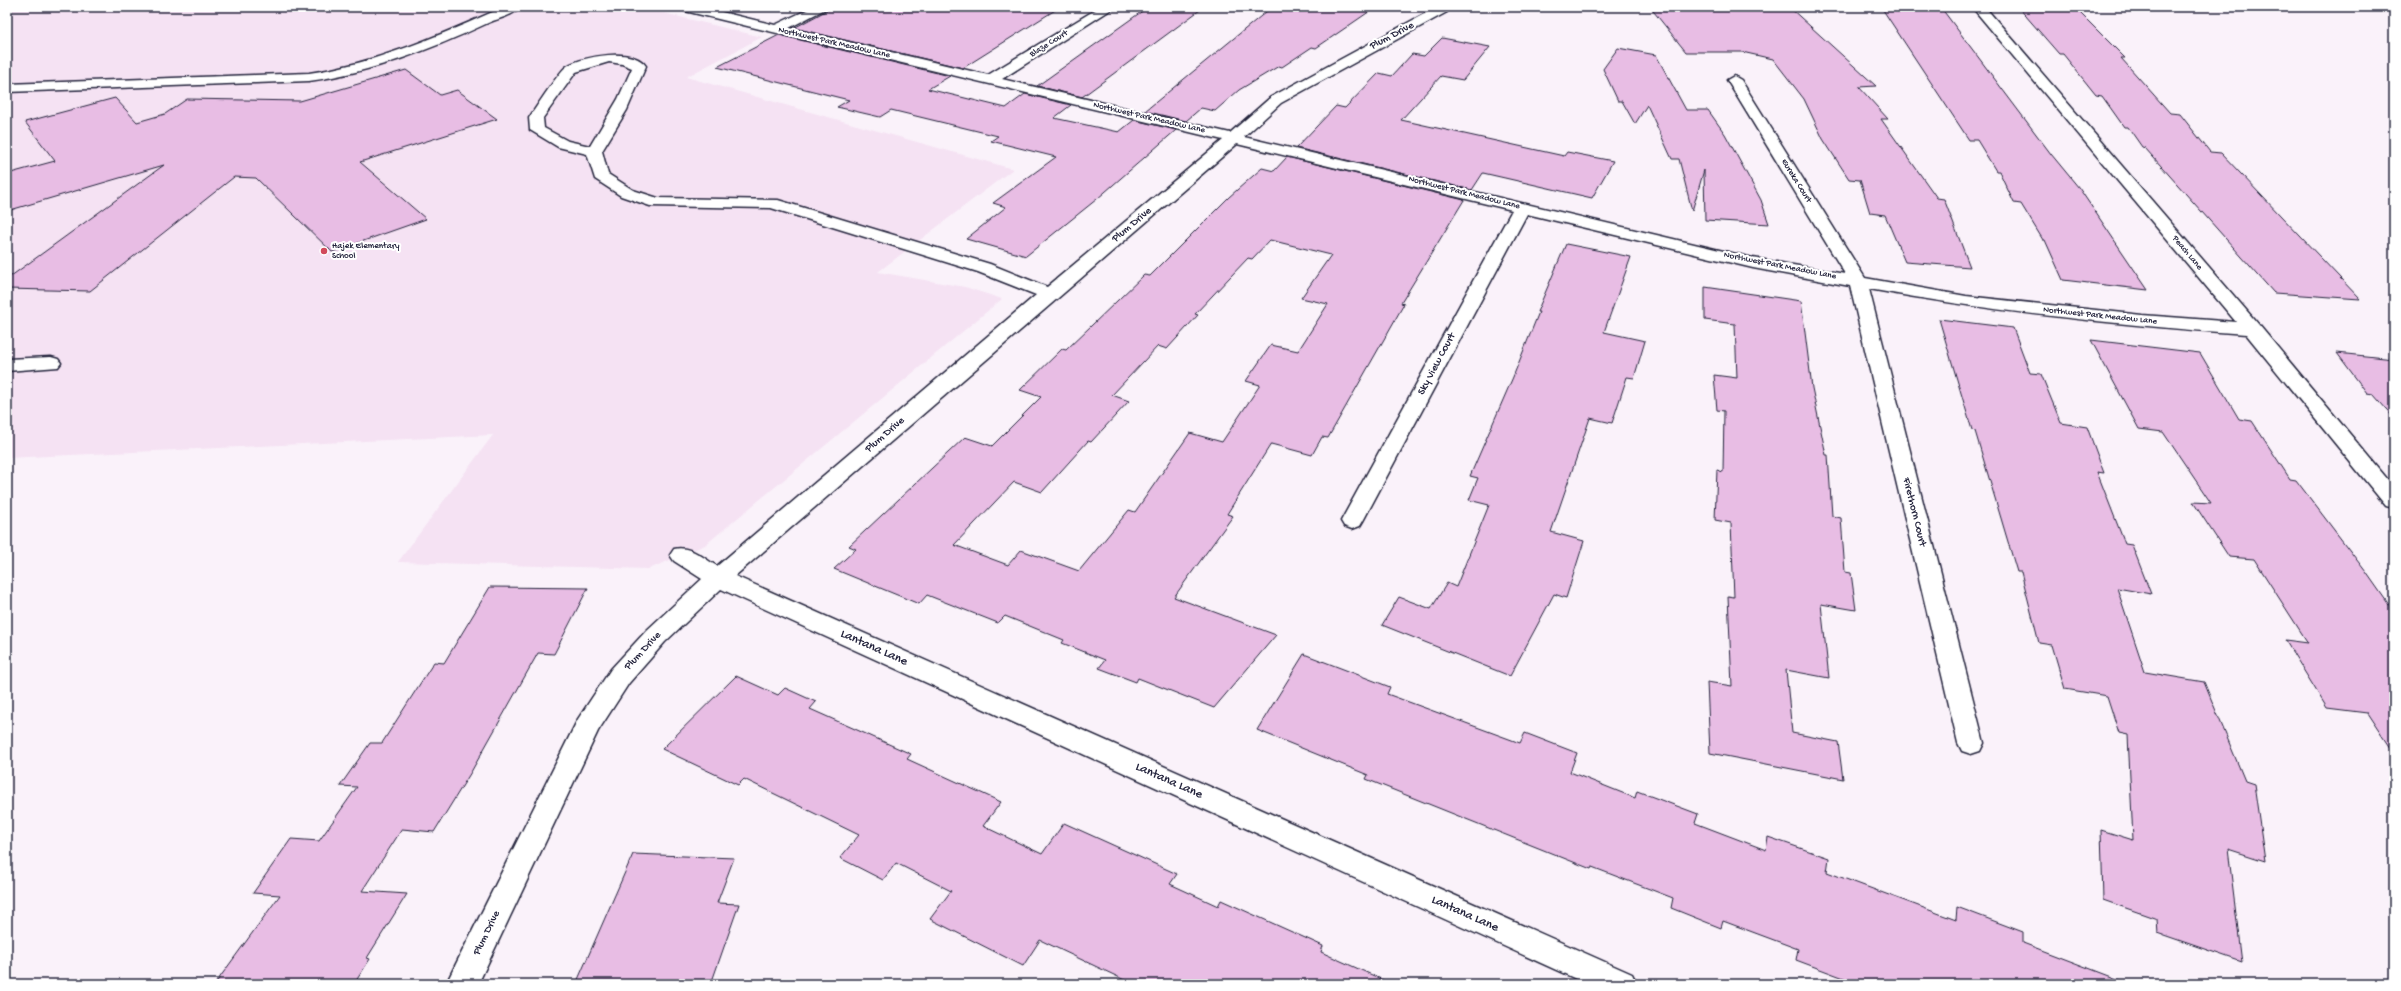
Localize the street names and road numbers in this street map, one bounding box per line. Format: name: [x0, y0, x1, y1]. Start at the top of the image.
street label: Plum Drive: [1367, 19, 1416, 53]
street label: Northwest Park Meadow Lane: [777, 25, 891, 61]
street label: Blaze Court: [1027, 27, 1071, 61]
street label: Northwest Park Meadow Lane: [1092, 100, 1206, 136]
street label: Eureka Court: [1778, 157, 1814, 206]
street label: Northwest Park Meadow Lane: [1407, 174, 1521, 212]
street label: Plum Drive: [1109, 205, 1155, 246]
street label: Peach Lane: [2169, 233, 2205, 273]
street label: Northwest Park Meadow Lane: [1723, 250, 1838, 282]
street label: Northwest Park Meadow Lane: [2043, 305, 2158, 327]
street label: Sky View Court: [1416, 330, 1459, 397]
street label: Plum Drive: [862, 415, 907, 456]
street label: Firethorn Court: [1899, 475, 1929, 549]
street label: Lantana Lane: [838, 627, 910, 670]
street label: Plum Drive: [622, 629, 664, 673]
street label: Lantana Lane: [1133, 760, 1205, 803]
street label: Lantana Lane: [1429, 893, 1501, 936]
street label: Plum Drive: [471, 908, 503, 958]

